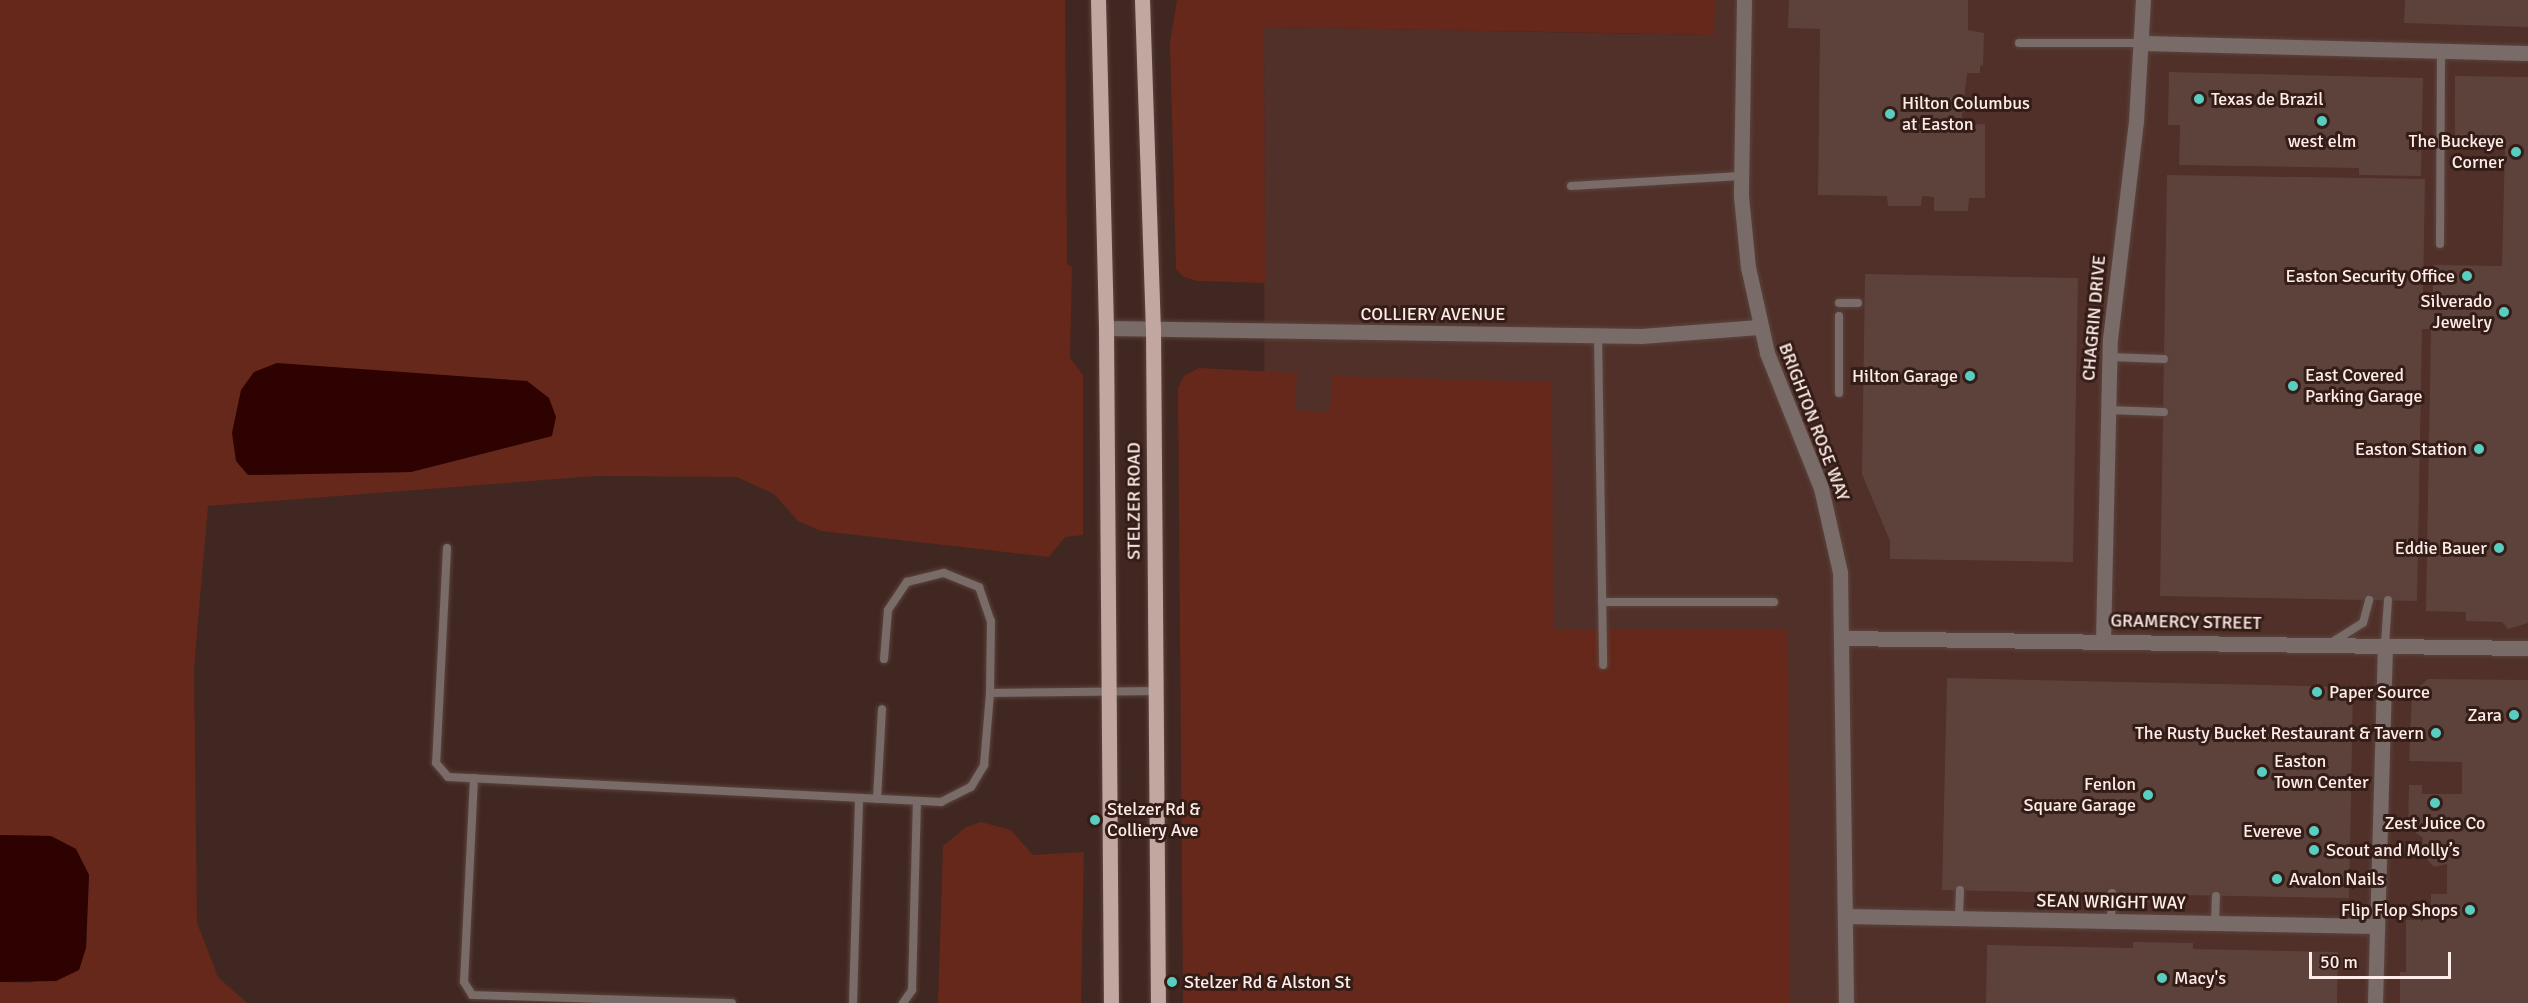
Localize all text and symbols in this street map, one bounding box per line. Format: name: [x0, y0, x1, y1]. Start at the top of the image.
place label: Texas de Brazil: [2211, 88, 2323, 110]
marker: Texas de Brazil: [2192, 92, 2206, 106]
place label: Hilton Columbus at Easton: [1902, 93, 2030, 136]
marker: Hilton Columbus at Easton: [1883, 107, 1897, 121]
marker: west elm: [2315, 114, 2329, 128]
place label: west elm: [2288, 130, 2356, 152]
place label: The Buckeye Corner: [2409, 131, 2504, 174]
marker: The Buckeye Corner: [2509, 145, 2523, 159]
street label: CHAGRIN DRIVE: [2078, 254, 2110, 382]
place label: Easton Security Office: [2286, 265, 2455, 287]
marker: Easton Security Office: [2460, 269, 2474, 283]
place label: Silverado Jewelry: [2421, 291, 2492, 334]
street label: COLLIERY AVENUE: [1361, 303, 1505, 325]
marker: Silverado Jewelry: [2497, 305, 2511, 319]
street label: BRIGHTON ROSE WAY: [1774, 340, 1854, 504]
place label: Hilton Garage: [1852, 365, 1958, 387]
place label: East Covered Parking Garage: [2305, 365, 2422, 407]
marker: Hilton Garage: [1963, 369, 1977, 383]
marker: East Covered Parking Garage: [2286, 379, 2300, 393]
place label: Easton Station: [2355, 438, 2467, 460]
street label: STELZER ROAD: [1123, 442, 1145, 560]
marker: Easton Station: [2472, 442, 2486, 456]
place label: Eddie Bauer: [2395, 537, 2487, 559]
marker: Eddie Bauer: [2492, 541, 2506, 555]
street label: GRAMERCY STREET: [2110, 610, 2262, 634]
place label: Paper Source: [2329, 681, 2430, 703]
marker: Paper Source: [2310, 685, 2324, 699]
place label: Zara: [2467, 704, 2502, 726]
marker: Zara: [2507, 708, 2521, 722]
place label: The Rusty Bucket Restaurant & Tavern: [2135, 722, 2424, 744]
marker: The Rusty Bucket Restaurant & Tavern: [2429, 726, 2443, 740]
place label: Easton Town Center: [2274, 751, 2369, 794]
marker: Easton Town Center: [2255, 765, 2269, 779]
place label: Fenlon Square Garage: [2023, 774, 2136, 816]
marker: Fenlon Square Garage: [2141, 788, 2155, 802]
marker: Zest Juice Co: [2428, 796, 2442, 810]
place label: Stelzer Rd & Colliery Ave: [1107, 799, 1200, 842]
place label: Zest Juice Co: [2385, 812, 2485, 834]
marker: Stelzer Rd & Colliery Ave: [1088, 813, 1102, 827]
place label: Evereve: [2243, 820, 2302, 842]
marker: Evereve: [2307, 824, 2321, 838]
place label: Scout and Molly’s: [2326, 839, 2460, 861]
marker: Scout and Molly’s: [2307, 843, 2321, 857]
place label: Avalon Nails: [2289, 868, 2385, 890]
marker: Avalon Nails: [2270, 872, 2284, 886]
street label: SEAN WRIGHT WAY: [2036, 890, 2186, 914]
place label: Flip Flop Shops: [2341, 899, 2458, 921]
marker: Flip Flop Shops: [2463, 903, 2477, 917]
scale bar: [2312, 940, 2454, 978]
text: 50 m: [2320, 951, 2358, 973]
place label: Macy's: [2174, 967, 2226, 989]
place label: Stelzer Rd & Alston St: [1184, 971, 1351, 993]
marker: Macy's: [2155, 971, 2169, 985]
marker: Stelzer Rd & Alston St: [1165, 975, 1179, 989]

